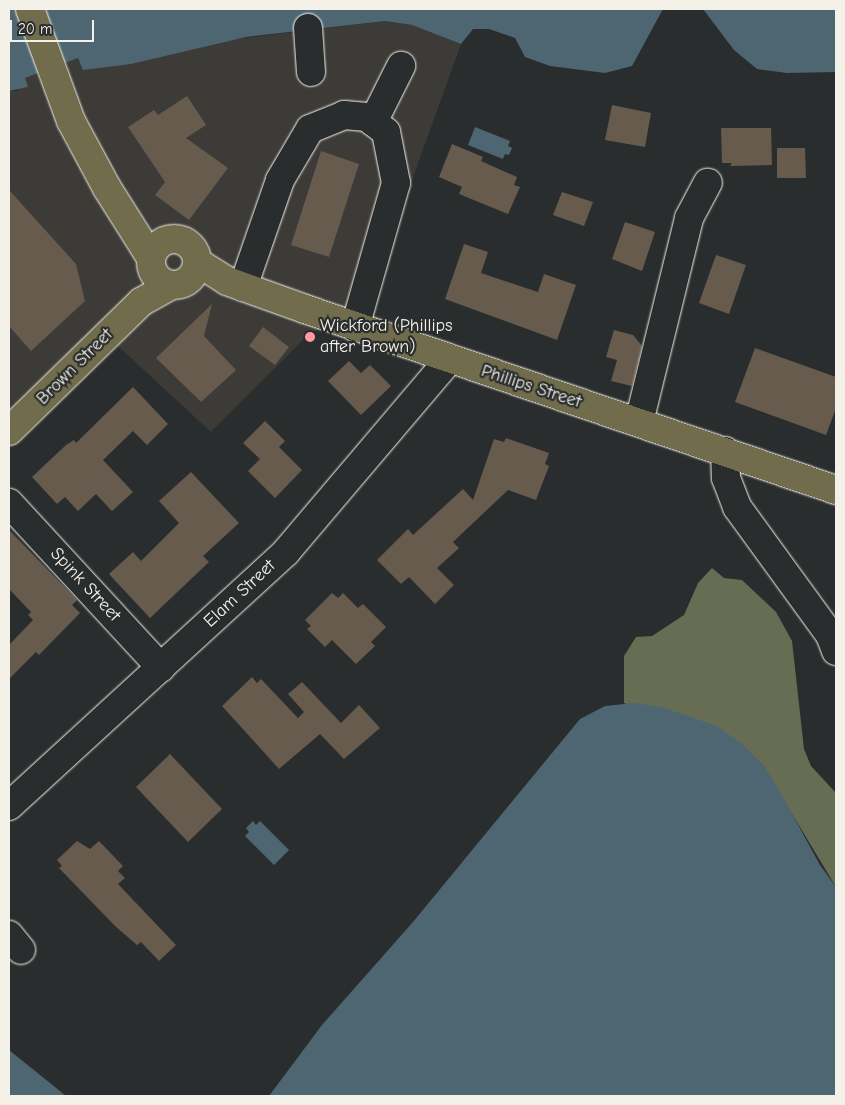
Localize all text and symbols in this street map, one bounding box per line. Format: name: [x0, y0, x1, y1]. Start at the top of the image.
scale bar: [12, 10, 96, 42]
text: 20 m: [18, 20, 52, 38]
place label: Wickford (Phillips after Brown): [320, 316, 452, 358]
street label: Brown Street: [32, 324, 118, 410]
marker: Wickford (Phillips after Brown): [304, 331, 316, 343]
street label: Phillips Street: [478, 361, 584, 413]
street label: Spink Street: [45, 544, 125, 626]
street label: Elam Street: [200, 555, 280, 633]

